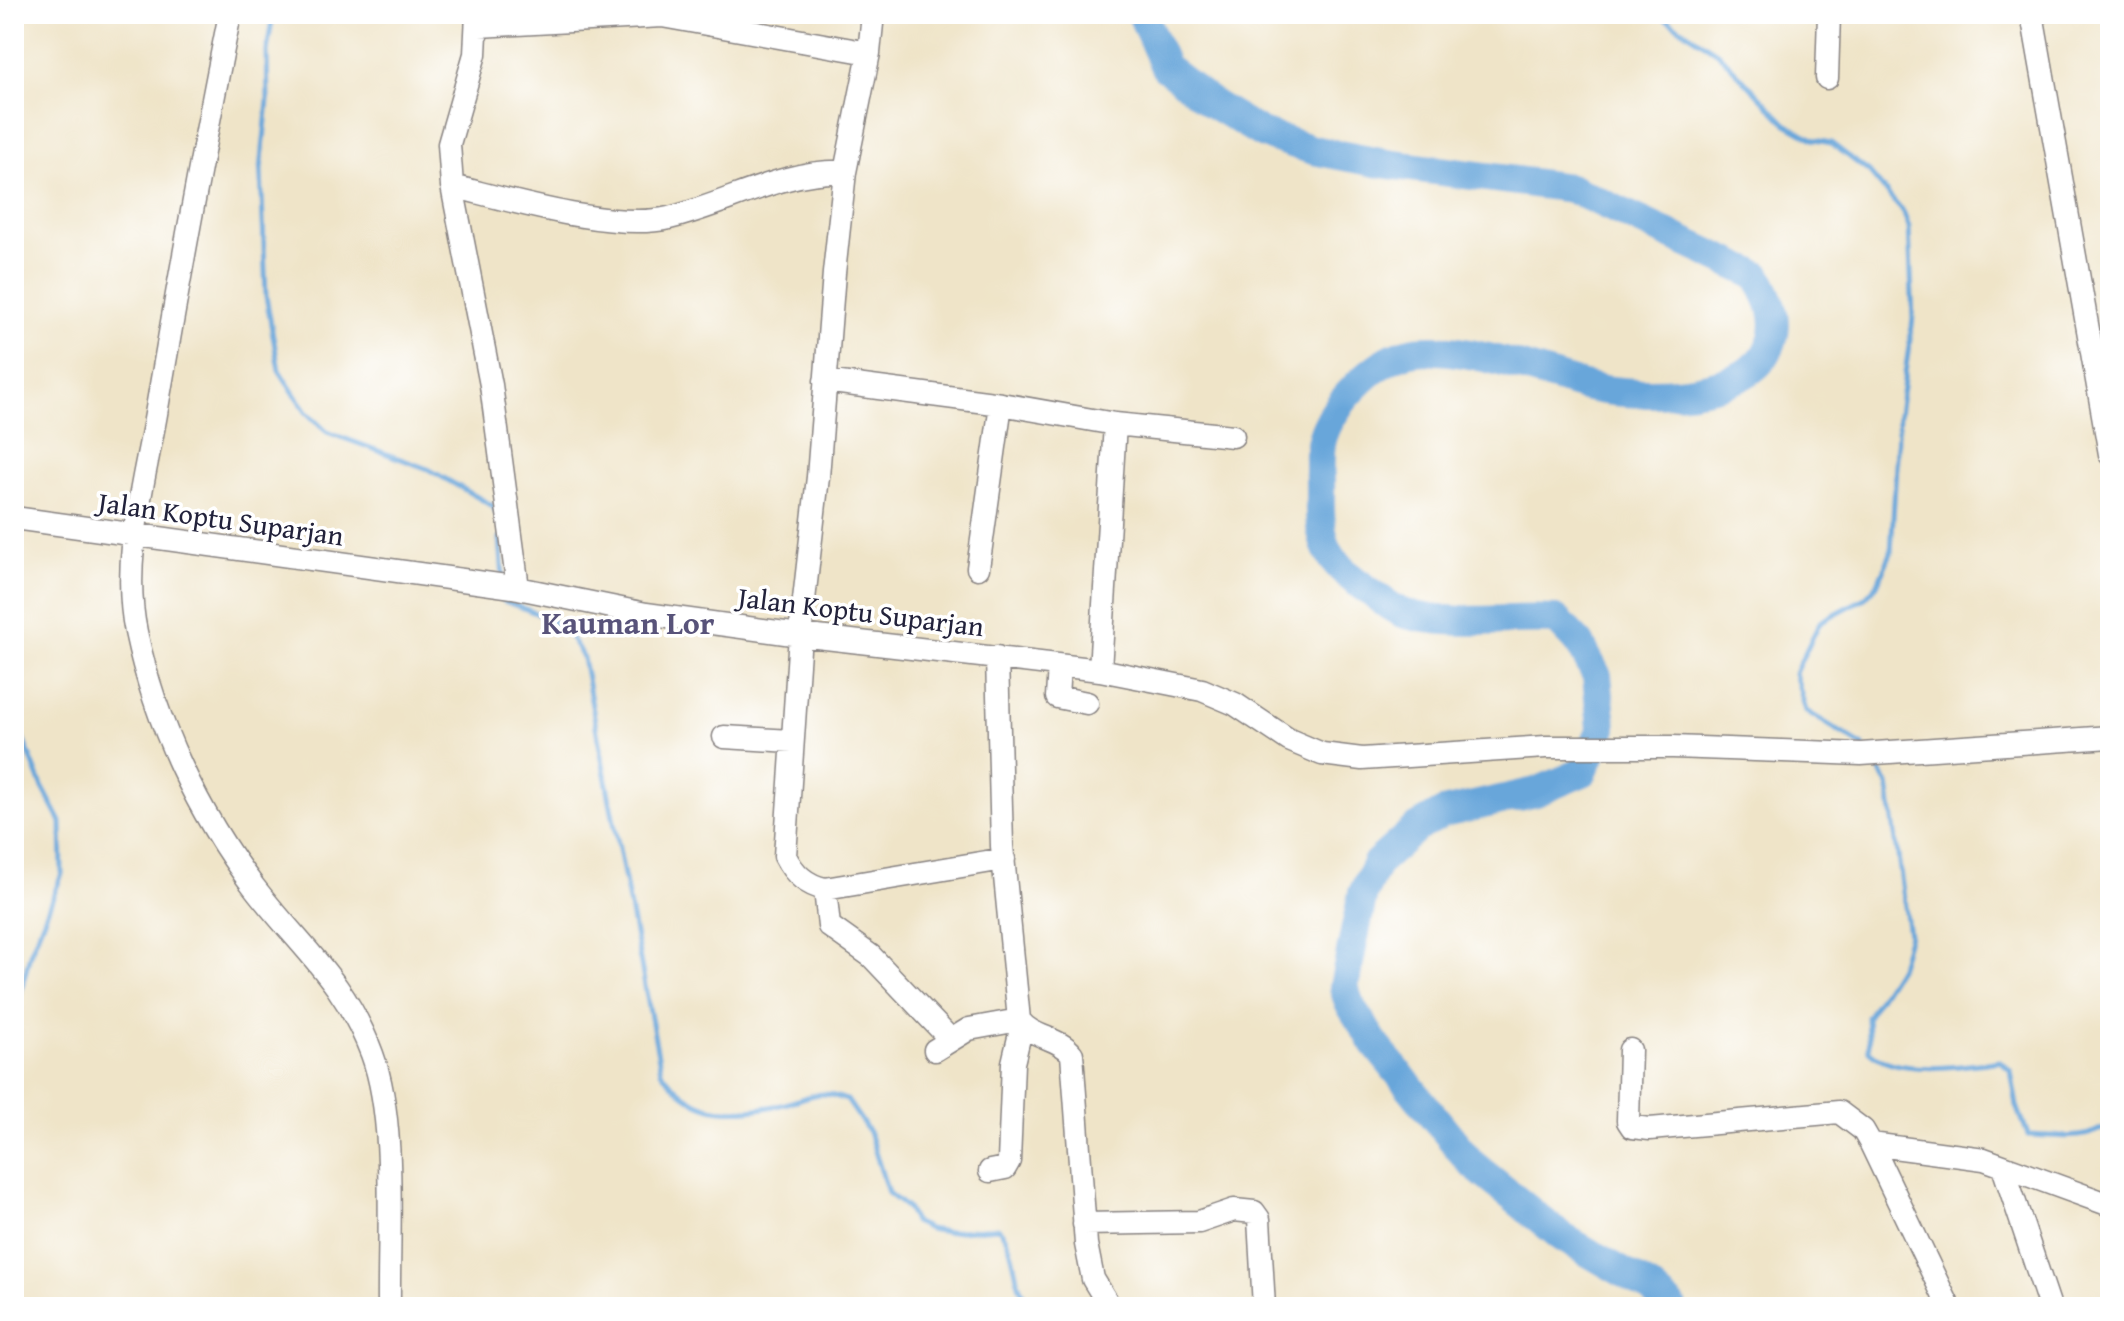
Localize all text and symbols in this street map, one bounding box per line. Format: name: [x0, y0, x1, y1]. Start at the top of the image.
street label: Jalan Koptu Suparjan: [93, 480, 347, 556]
street label: Jalan Koptu Suparjan: [733, 575, 987, 646]
district label: Kauman Lor: [541, 599, 715, 646]

